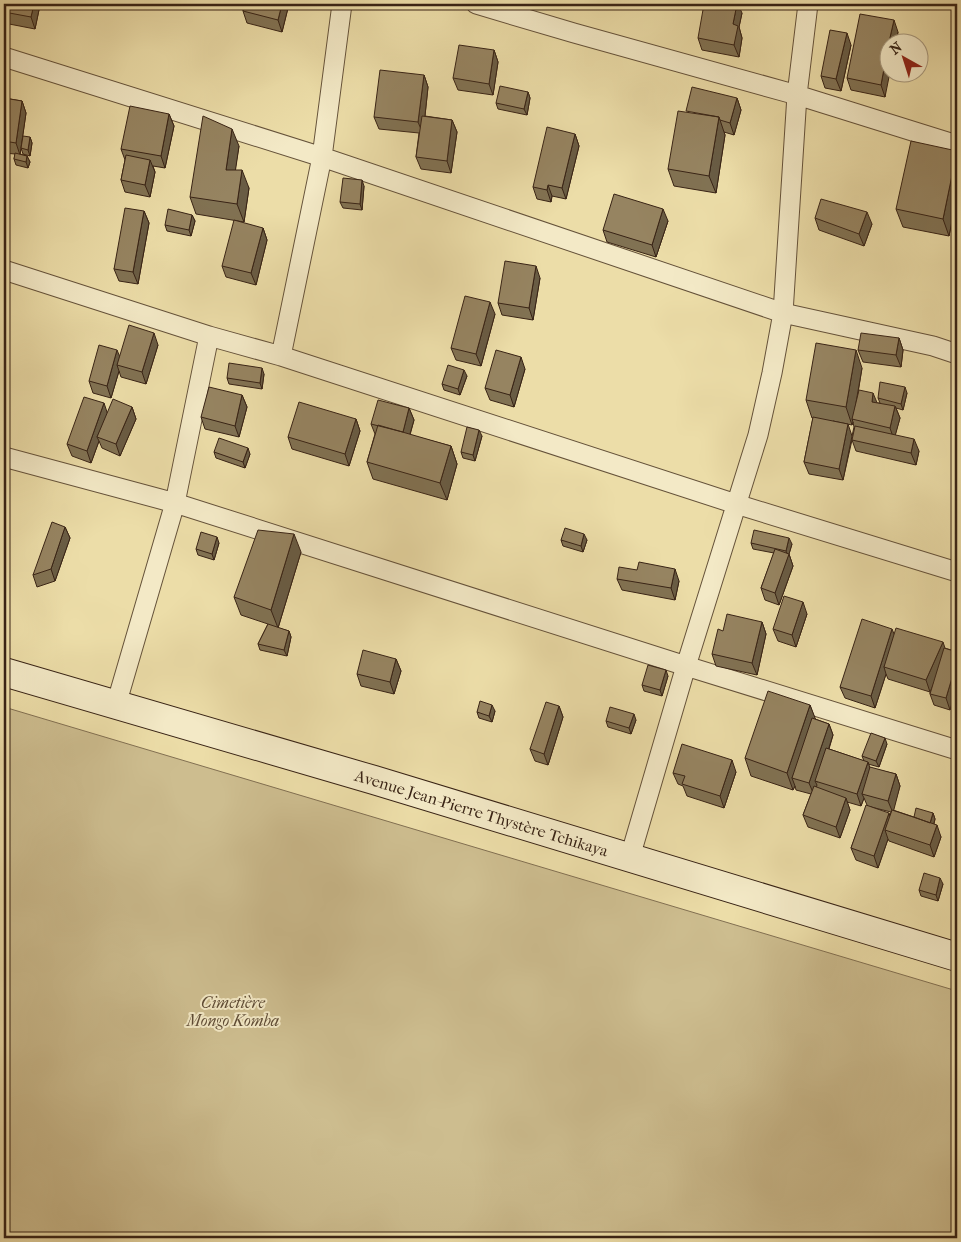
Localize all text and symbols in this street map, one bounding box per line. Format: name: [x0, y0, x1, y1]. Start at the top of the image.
north arrow: [878, 32, 928, 82]
text: N: [887, 38, 906, 58]
street label: Avenue Jean-Pierre Thystère Tchikaya: [352, 766, 611, 861]
park label: Cimetière Mongo Komba: [186, 993, 279, 1030]

